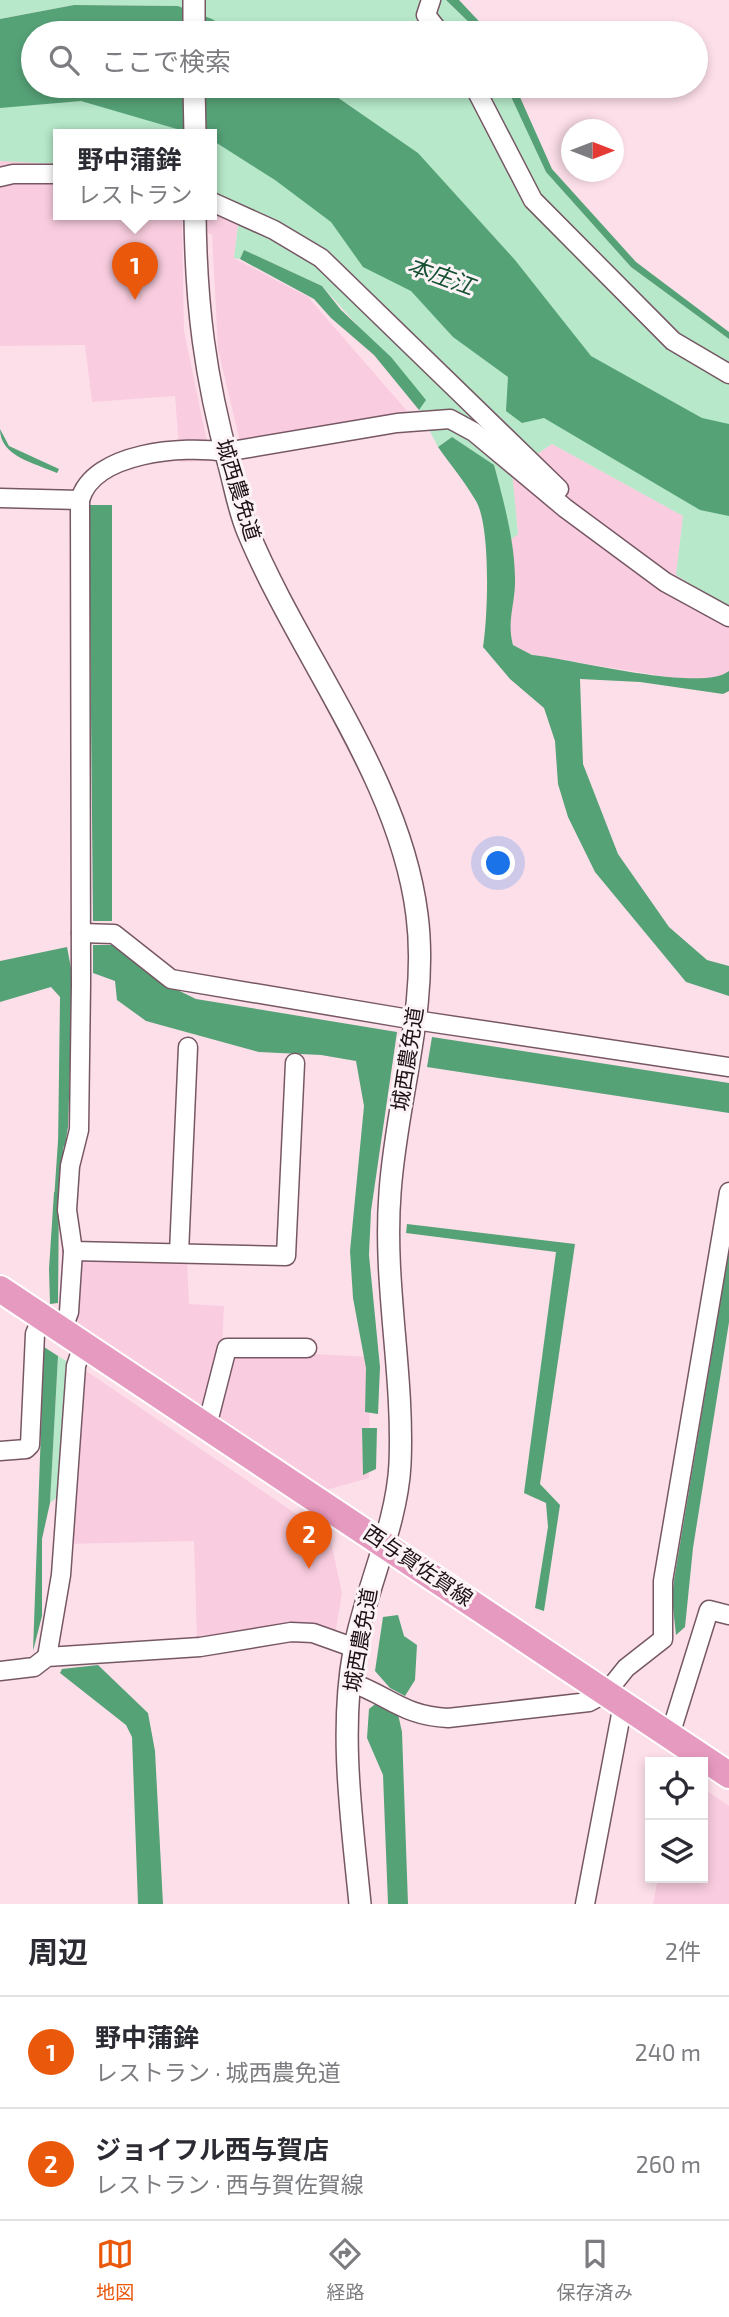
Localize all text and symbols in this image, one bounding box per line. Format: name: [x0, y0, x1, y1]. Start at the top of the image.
search box: [21, 21, 708, 98]
icon: search: [45, 41, 83, 79]
text: ここで検索: [101, 45, 231, 76]
north arrow: [561, 119, 624, 182]
popup: [53, 129, 217, 220]
text: 野中蒲鉾: [78, 143, 182, 174]
text: レストラン: [78, 180, 193, 208]
pin: 1: [112, 242, 158, 300]
water label: 本庄江: [404, 250, 481, 301]
street label: 城西農免道: [212, 436, 267, 543]
your location: [481, 846, 515, 880]
street label: 城西農免道: [386, 1005, 427, 1113]
pin: 2: [286, 1511, 332, 1569]
street label: 西与賀佐賀線: [360, 1519, 478, 1610]
street label: 城西農免道: [338, 1586, 381, 1694]
map controls: [645, 1757, 708, 1883]
button: locate: [645, 1757, 708, 1820]
button: layers: [645, 1820, 708, 1883]
text: 周辺: [28, 1933, 88, 1969]
text: 2件: [665, 1937, 701, 1965]
text: 野中蒲鉾: [95, 2021, 199, 2052]
text: 1: [46, 2038, 56, 2066]
text: 240 m: [635, 2038, 701, 2066]
text: レストラン · 城西農免道: [95, 2058, 341, 2086]
text: ジョイフル西与賀店: [95, 2133, 329, 2164]
text: 2: [44, 2150, 58, 2178]
text: 260 m: [636, 2150, 701, 2178]
text: レストラン · 西与賀佐賀線: [95, 2170, 364, 2198]
tab: 地図: [96, 2235, 134, 2304]
tab: 経路: [326, 2235, 365, 2304]
tab: 保存済み: [557, 2235, 633, 2304]

